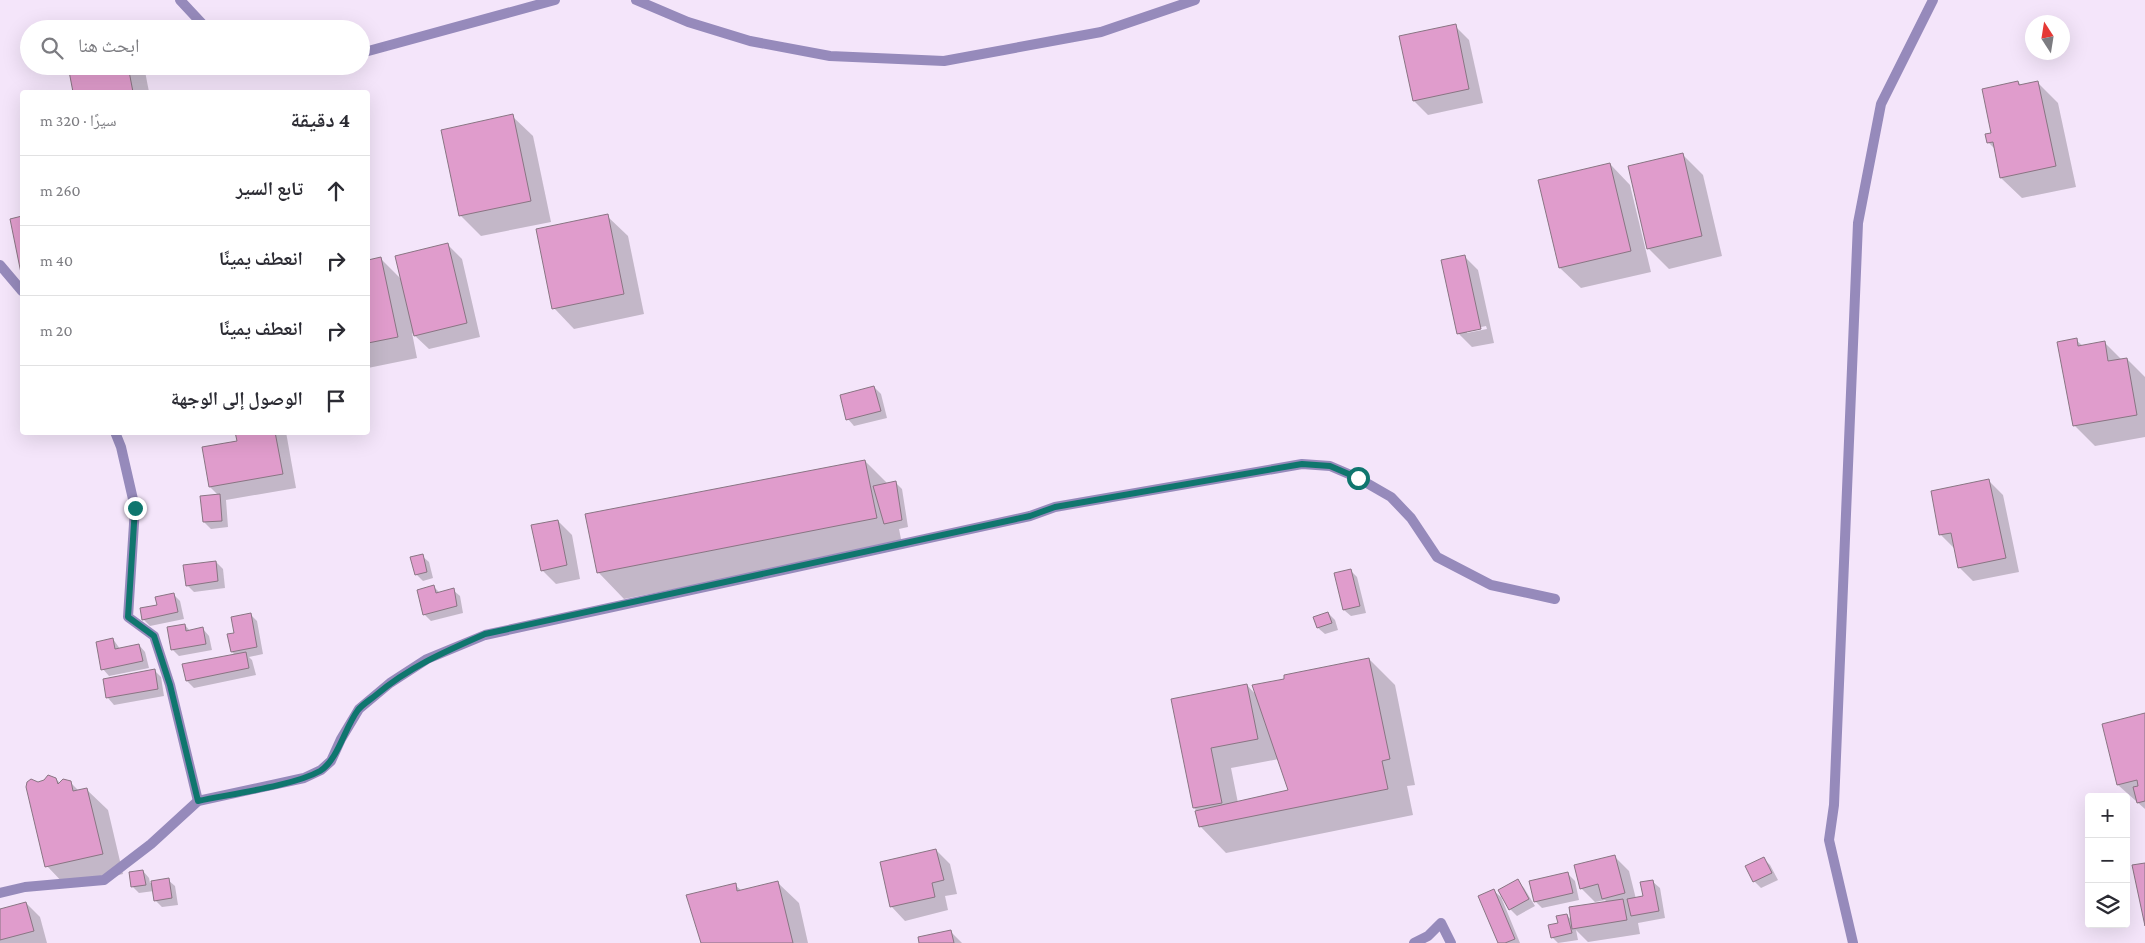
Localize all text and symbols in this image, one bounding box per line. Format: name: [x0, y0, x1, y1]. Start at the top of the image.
north arrow: [2025, 15, 2070, 60]
search box: [20, 20, 370, 75]
icon: search: [38, 34, 66, 62]
text: ابحث هنا: [78, 35, 140, 56]
text: 4 دقيقة: [291, 108, 350, 132]
text: سيرًا · 320 m: [40, 112, 116, 129]
icon: ahead: [322, 177, 350, 205]
text: تابع السير: [236, 178, 303, 199]
text: 260 m: [40, 182, 81, 199]
icon: right: [322, 247, 350, 275]
text: انعطف يمينًا: [219, 248, 303, 269]
text: 40 m: [40, 252, 73, 269]
icon: right: [322, 317, 350, 345]
text: انعطف يمينًا: [219, 318, 303, 339]
text: 20 m: [40, 322, 73, 339]
icon: arrive: [322, 387, 350, 415]
text: الوصول إلى الوجهة: [171, 388, 303, 409]
route start: [1347, 467, 1370, 490]
route end: [124, 497, 147, 520]
map controls: [2085, 793, 2130, 928]
button: +: [2085, 793, 2130, 838]
button: −: [2085, 838, 2130, 883]
button: layers: [2085, 883, 2130, 928]

